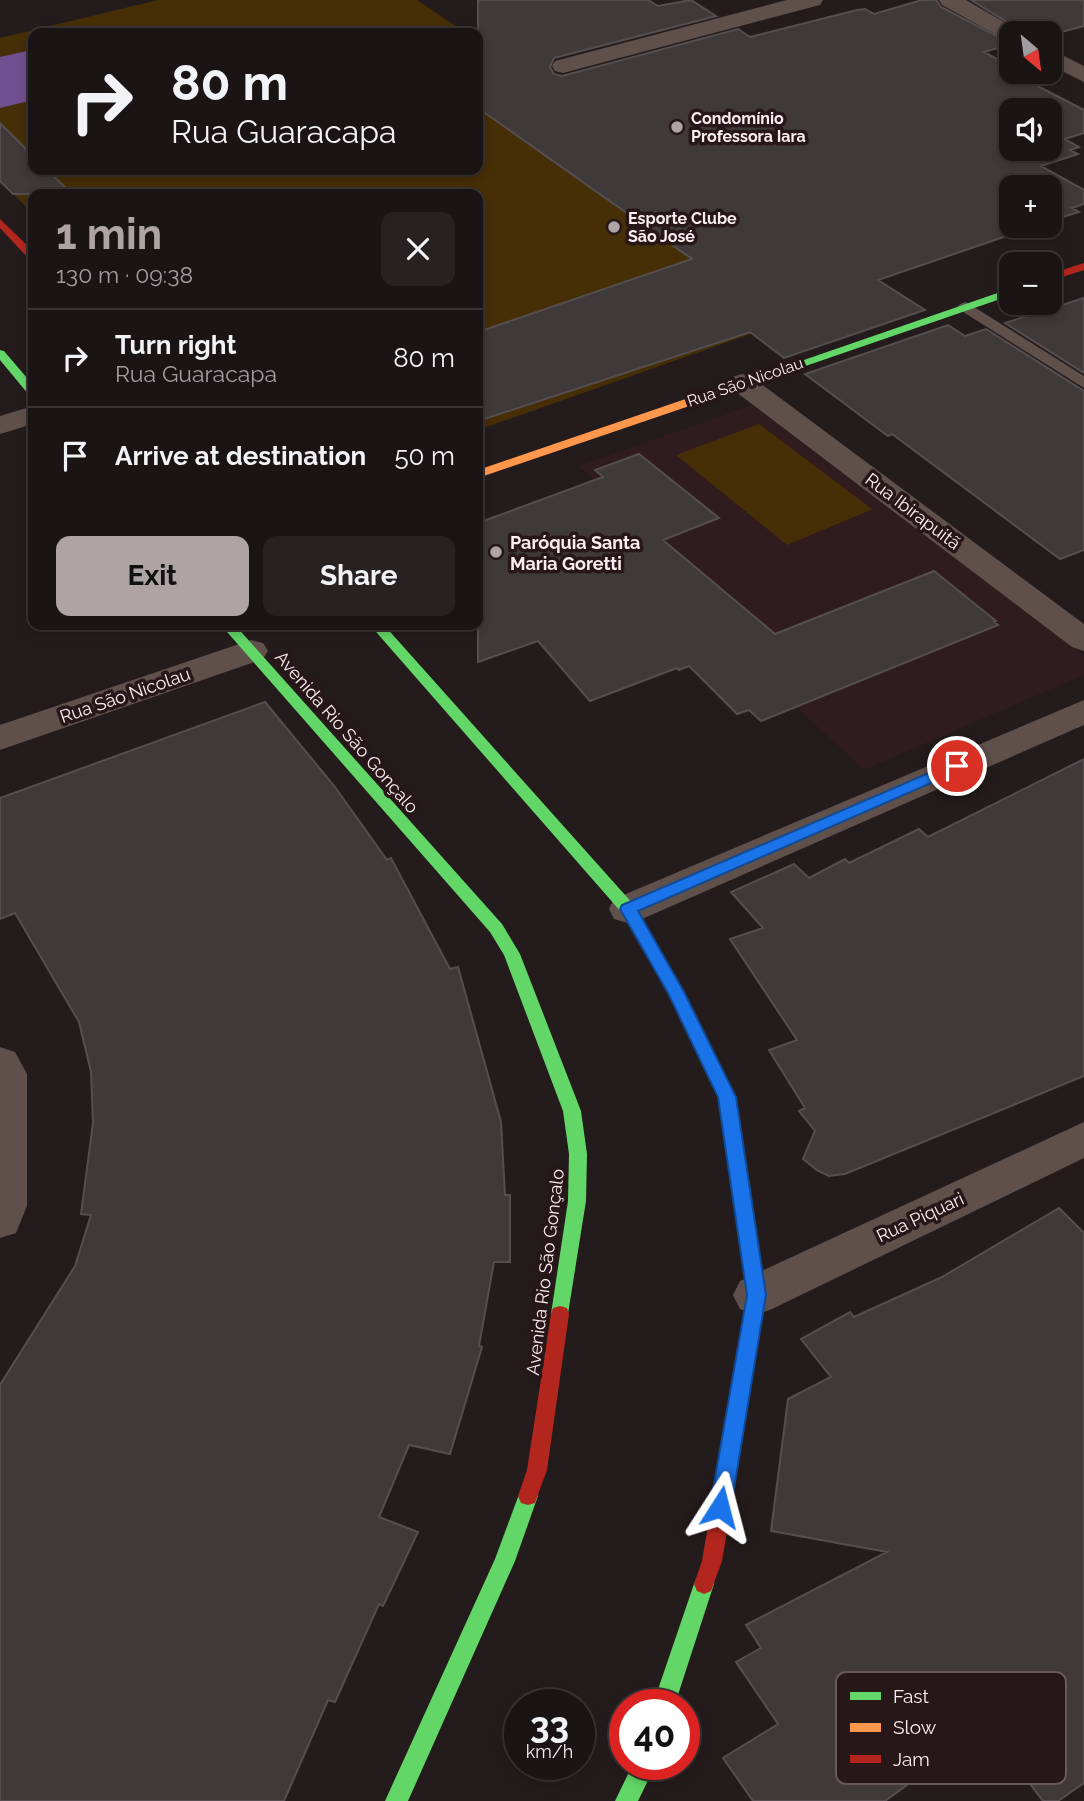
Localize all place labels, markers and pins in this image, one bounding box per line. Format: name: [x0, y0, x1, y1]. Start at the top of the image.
place label: Condomínio Professora Iara: [691, 109, 806, 146]
marker: Condomínio Professora Iara: [669, 119, 685, 135]
place label: Esporte Clube São José: [628, 209, 737, 246]
marker: Esporte Clube São José: [606, 219, 622, 235]
place label: Paróquia Santa Maria Goretti: [510, 532, 640, 574]
marker: Paróquia Santa Maria Goretti: [488, 544, 504, 560]
pin: [927, 736, 987, 796]

